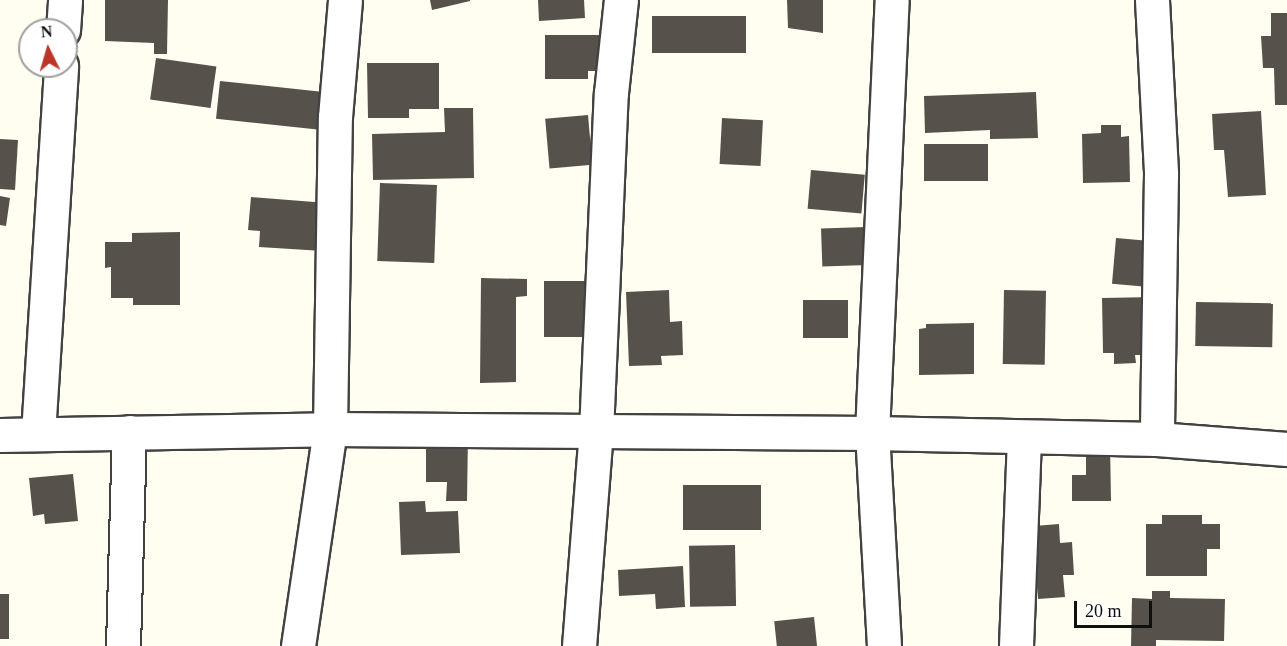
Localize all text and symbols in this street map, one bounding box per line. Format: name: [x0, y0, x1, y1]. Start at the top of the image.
north arrow: [18, 18, 78, 78]
text: N: [40, 23, 53, 41]
scale bar: [1077, 589, 1155, 627]
text: 20 m: [1085, 601, 1122, 621]

